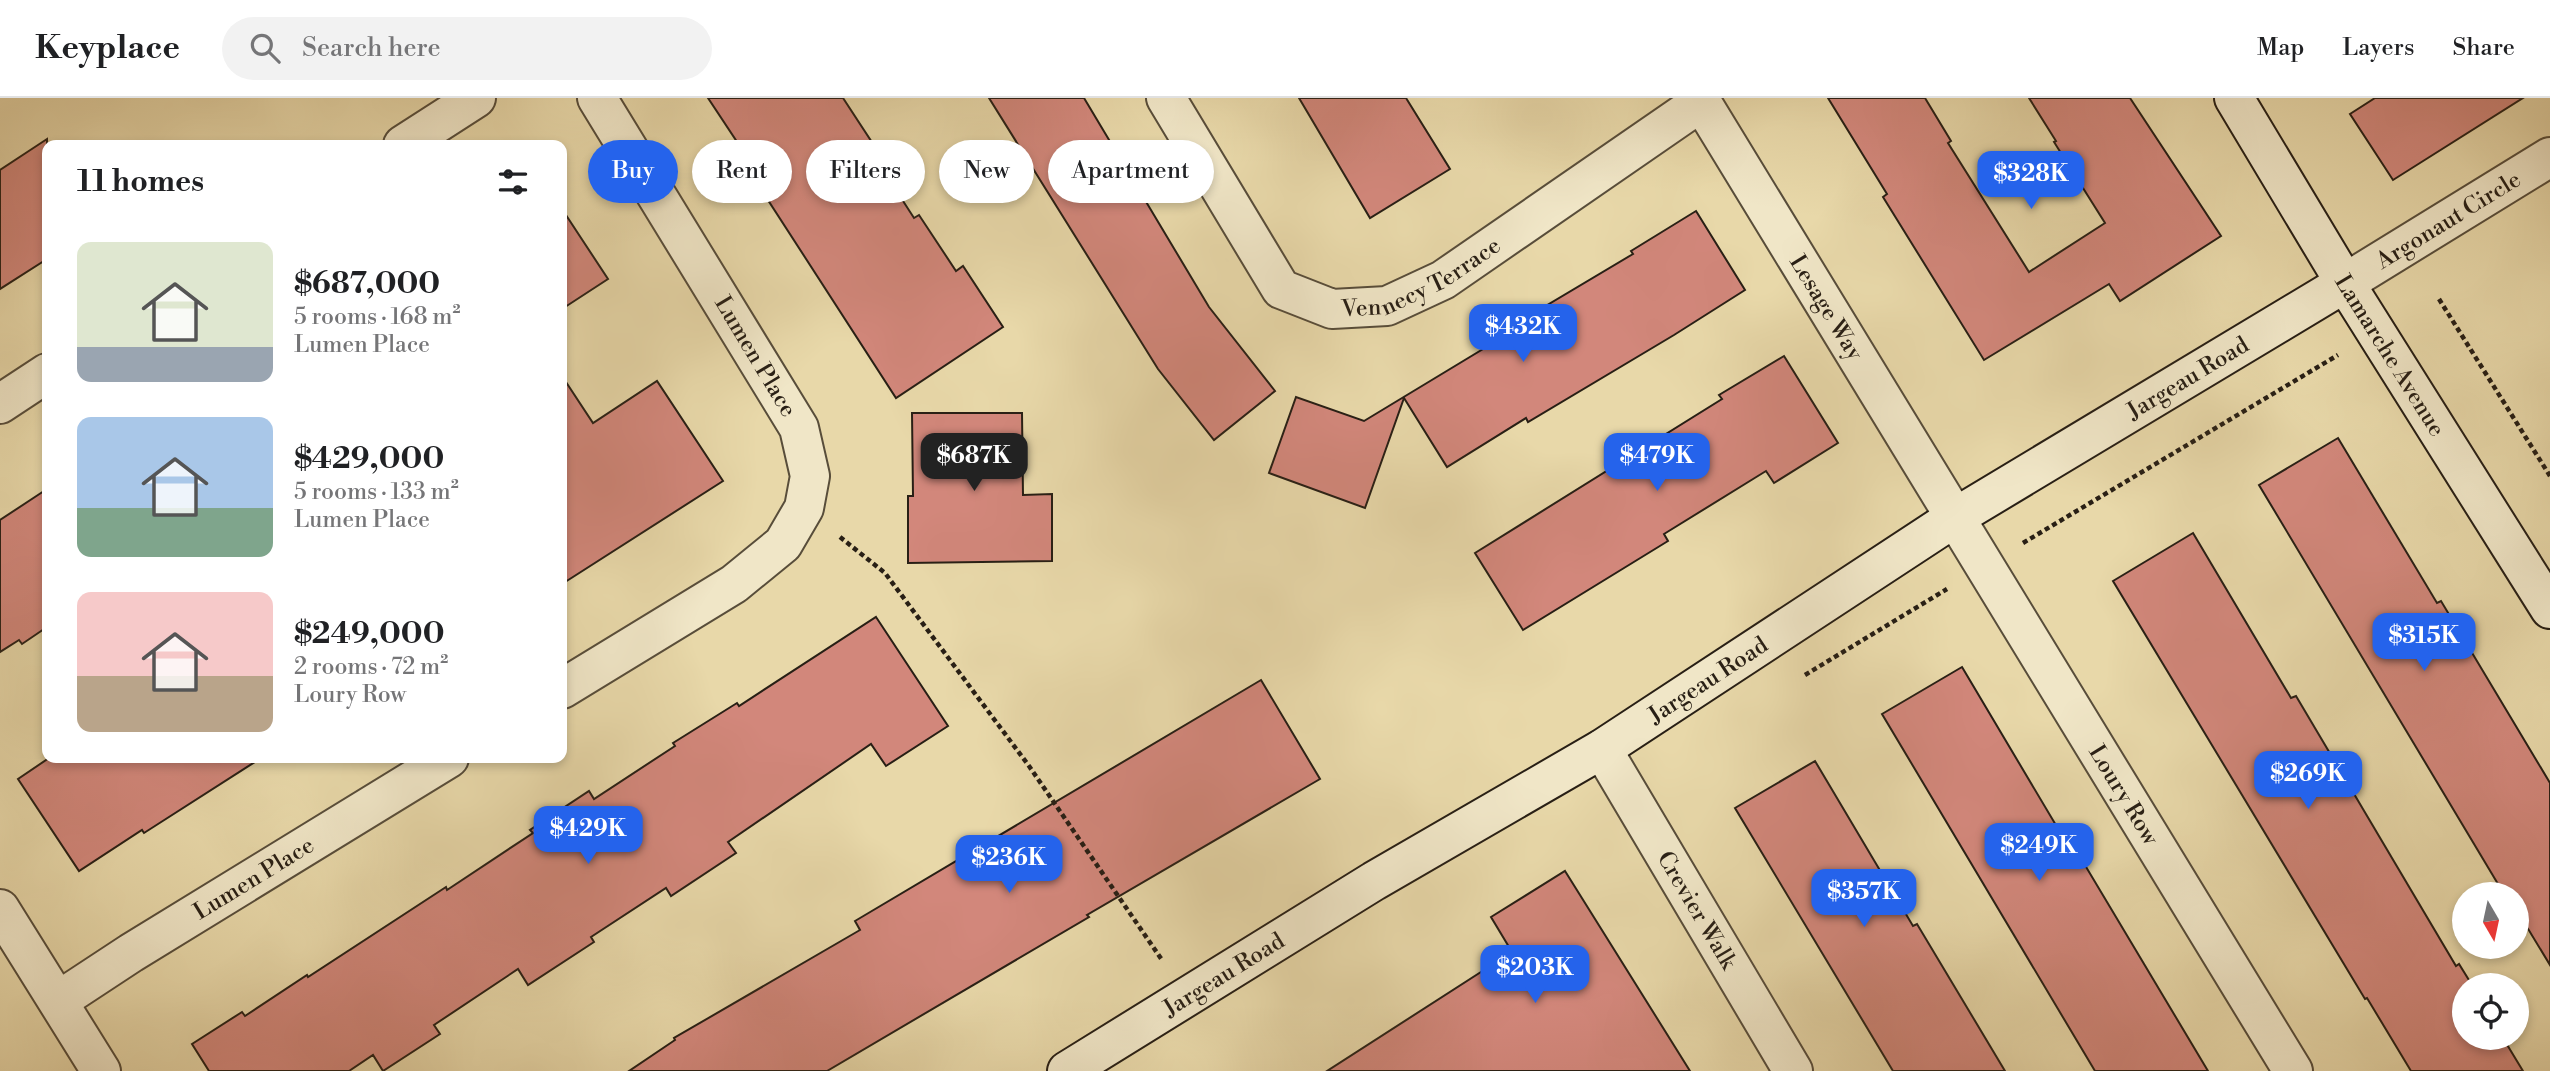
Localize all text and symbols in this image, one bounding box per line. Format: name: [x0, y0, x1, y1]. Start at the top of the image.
search box: [222, 17, 712, 80]
text: Keyplace: [35, 28, 180, 69]
icon: search: [246, 29, 284, 67]
text: Search here: [302, 32, 441, 64]
text: Map: [2257, 33, 2304, 63]
text: Layers: [2342, 33, 2414, 63]
text: Share: [2452, 33, 2515, 63]
chip: Buy: [588, 140, 678, 203]
chip: Rent: [692, 140, 792, 203]
chip: Filters: [806, 140, 925, 203]
chip: New: [939, 140, 1034, 203]
chip: Apartment: [1048, 140, 1214, 203]
pin: $328K: [1982, 152, 2080, 211]
text: $328K: [1993, 160, 2069, 188]
text: 11 homes: [77, 163, 204, 201]
icon: filters: [494, 163, 532, 201]
street label: Argonaut Circle: [2370, 165, 2526, 276]
street label: Vennecy Terrace: [1340, 232, 1506, 324]
street label: Lesage Way: [1783, 250, 1869, 366]
text: $687,000: [294, 265, 440, 303]
icon: home: [133, 270, 217, 354]
street label: Lamarche Avenue: [2328, 270, 2451, 442]
street label: Lumen Place: [708, 291, 802, 422]
text: 5 rooms · 168 m²: [294, 303, 461, 331]
pin: $432K: [1474, 304, 1572, 364]
text: $432K: [1485, 313, 1561, 341]
text: Lumen Place: [294, 331, 430, 359]
street label: Jargeau Road: [2121, 331, 2254, 426]
pin: $687K: [925, 434, 1023, 493]
pin: $479K: [1608, 434, 1706, 493]
text: $429,000: [294, 440, 444, 478]
text: $687K: [937, 442, 1011, 470]
text: $479K: [1620, 442, 1694, 470]
icon: home: [133, 445, 217, 529]
text: 5 rooms · 133 m²: [294, 478, 459, 506]
text: Lumen Place: [294, 506, 430, 534]
pin: $315K: [2375, 614, 2473, 673]
text: $249,000: [294, 615, 444, 653]
icon: home: [133, 620, 217, 704]
text: $315K: [2389, 622, 2459, 650]
street label: Jargeau Road: [1642, 631, 1773, 730]
text: 2 rooms · 72 m²: [294, 653, 448, 681]
text: Loury Row: [294, 681, 406, 709]
street label: Loury Row: [2082, 740, 2165, 851]
pin: $269K: [2259, 752, 2357, 811]
text: $269K: [2270, 760, 2346, 788]
pin: $429K: [539, 806, 637, 866]
text: $429K: [550, 815, 626, 843]
pin: $249K: [1990, 824, 2088, 883]
street label: Lumen Place: [189, 831, 319, 926]
text: $249K: [2001, 832, 2077, 860]
pin: $236K: [960, 836, 1058, 895]
text: $236K: [971, 844, 1047, 872]
street label: Crevier Walk: [1651, 846, 1743, 975]
pin: $357K: [1815, 870, 1913, 929]
text: $357K: [1827, 878, 1901, 906]
north arrow: [2452, 882, 2529, 959]
map controls: [2452, 882, 2529, 1050]
street label: Jargeau Road: [1157, 927, 1290, 1024]
pin: $203K: [1486, 946, 1584, 1005]
text: $203K: [1496, 954, 1574, 982]
button: locate: [2452, 973, 2529, 1050]

